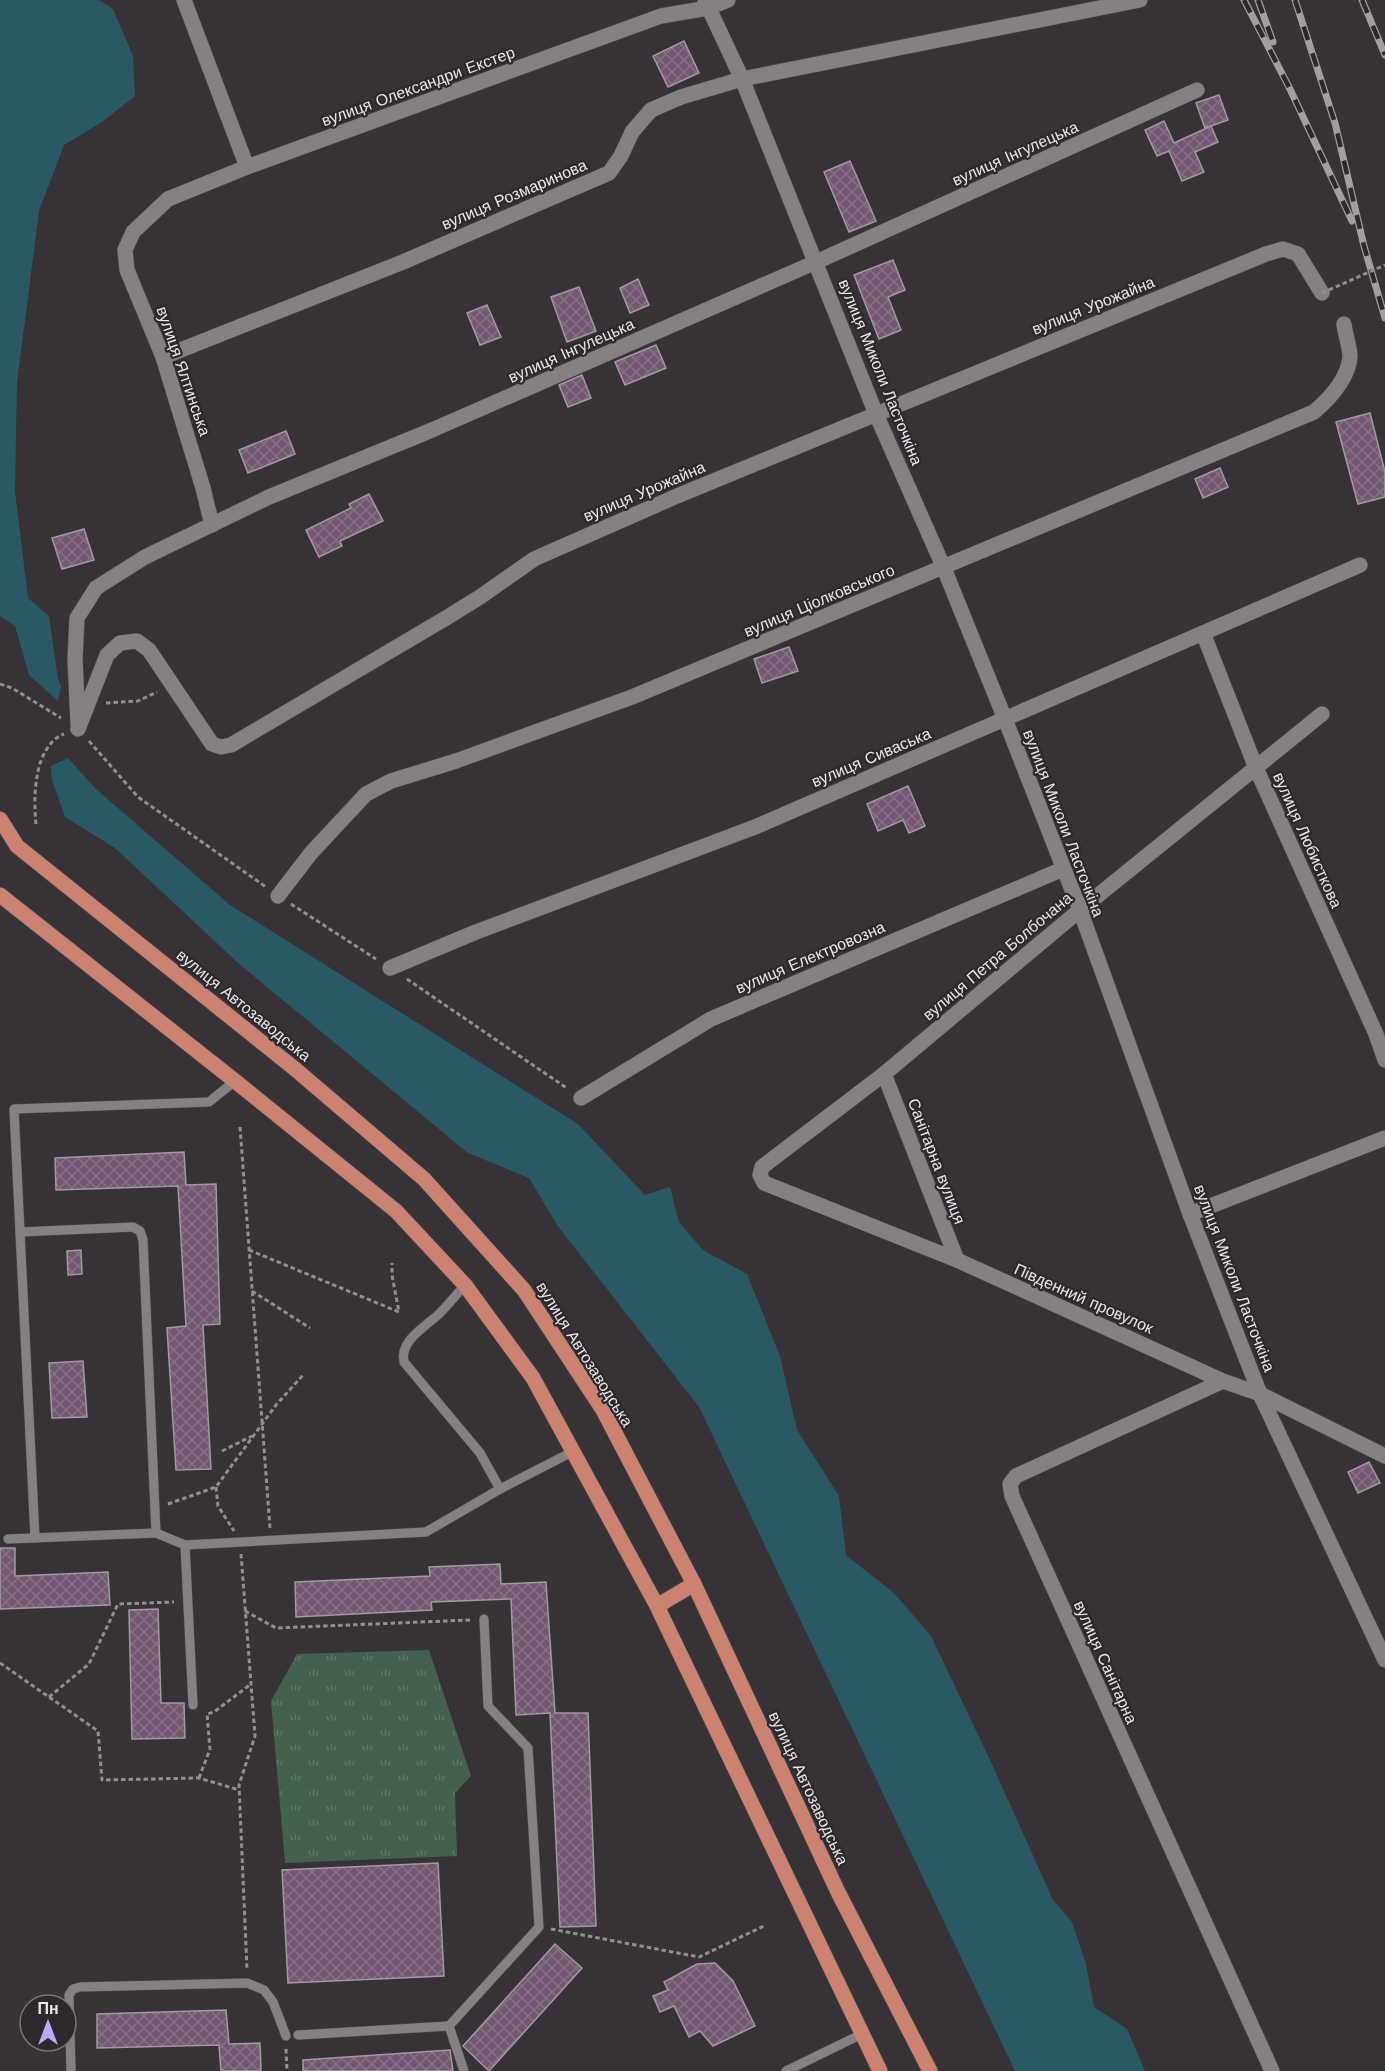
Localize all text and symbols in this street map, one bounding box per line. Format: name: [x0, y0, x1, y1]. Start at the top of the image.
street label: вулиця Олександри Екстер: [319, 43, 517, 130]
street label: вулиця Інгулецька: [949, 117, 1081, 190]
street label: вулиця Розмаринова: [439, 155, 590, 234]
street label: вулиця Урожайна: [1029, 272, 1157, 339]
street label: вулиця Миколи Ласточкіна: [834, 276, 927, 468]
street label: вулиця Ялтинська: [152, 304, 215, 439]
street label: вулиця Інгулецька: [505, 314, 637, 387]
street label: вулиця Урожайна: [580, 457, 708, 526]
street label: вулиця Ціолковського: [741, 560, 897, 641]
street label: вулиця Сиваська: [809, 724, 934, 791]
street label: вулиця Миколи Ласточкіна: [1019, 727, 1108, 919]
street label: вулиця Любисткова: [1269, 769, 1346, 911]
street label: вулиця Петра Болбочана: [919, 888, 1076, 1024]
street label: вулиця Електровозна: [733, 917, 888, 998]
street label: вулиця Автозаводська: [173, 945, 315, 1065]
street label: Санітарна вулиця: [904, 1096, 969, 1227]
street label: вулиця Миколи Ласточкіна: [1190, 1182, 1279, 1374]
street label: Південний провулок: [1011, 1259, 1157, 1338]
street label: вулиця Автозаводська: [532, 1278, 637, 1430]
street label: вулиця Санітарна: [1070, 1598, 1141, 1727]
street label: вулиця Автозаводська: [765, 1708, 852, 1868]
north arrow: [18, 1993, 78, 2053]
text: Пн: [37, 1999, 59, 2018]

